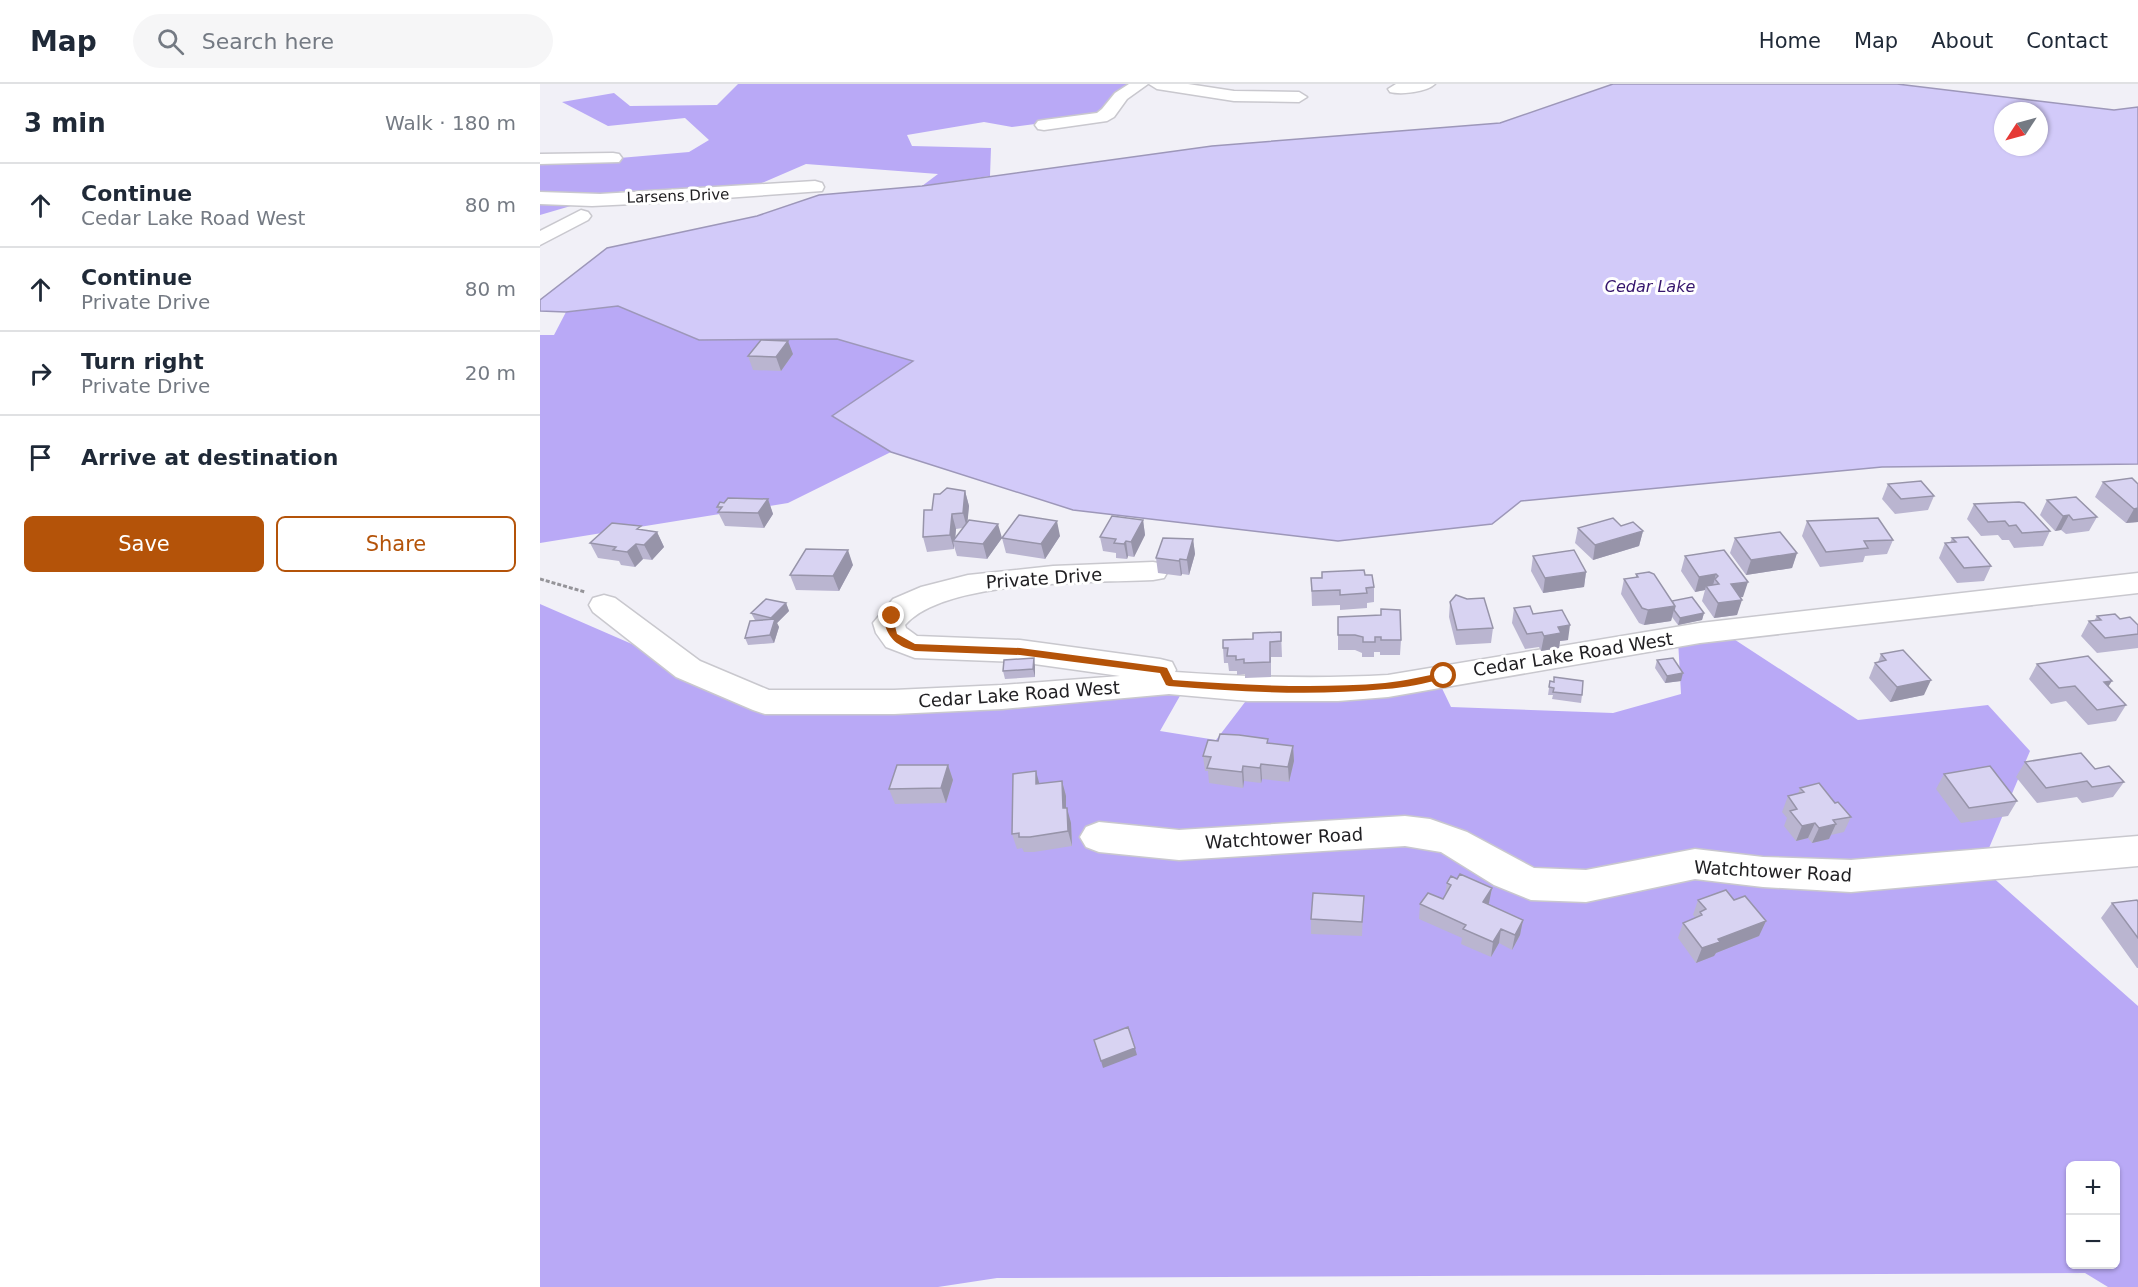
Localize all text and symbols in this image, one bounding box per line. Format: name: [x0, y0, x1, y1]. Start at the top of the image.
search box: [133, 14, 553, 68]
text: Map: [30, 25, 97, 58]
icon: search: [154, 25, 187, 58]
text: Search here: [202, 29, 334, 54]
text: Home: [1759, 29, 1821, 53]
text: Map: [1854, 29, 1898, 53]
text: About: [1931, 29, 1993, 53]
text: Contact: [2026, 29, 2108, 53]
north arrow: [1994, 102, 2048, 156]
text: 3 min: [24, 108, 106, 138]
text: Walk · 180 m: [385, 111, 516, 135]
text: Continue: [81, 181, 192, 206]
street label: Larsens Drive: [626, 185, 730, 207]
icon: ahead: [24, 189, 57, 222]
text: 80 m: [465, 193, 516, 217]
text: Cedar Lake Road West: [81, 206, 305, 230]
text: Continue: [81, 265, 192, 290]
icon: ahead: [24, 273, 57, 306]
text: 80 m: [465, 277, 516, 301]
water label: Cedar Lake: [1605, 277, 1695, 296]
text: Private Drive: [81, 290, 210, 314]
text: Turn right: [81, 349, 204, 374]
icon: right: [24, 357, 57, 390]
text: 20 m: [465, 361, 516, 385]
text: Private Drive: [81, 374, 210, 398]
icon: arrive: [24, 441, 57, 474]
text: Arrive at destination: [81, 445, 338, 470]
button: Save: [24, 516, 264, 572]
button: Share: [276, 516, 516, 572]
street label: Private Drive: [985, 563, 1103, 593]
route end: [878, 602, 904, 628]
street label: Cedar Lake Road West: [1472, 628, 1674, 680]
route start: [1430, 662, 1456, 688]
street label: Cedar Lake Road West: [918, 676, 1120, 712]
street label: Watchtower Road: [1204, 823, 1364, 853]
street label: Watchtower Road: [1693, 856, 1853, 886]
map controls: [2066, 1161, 2120, 1269]
button: +: [2066, 1161, 2120, 1215]
button: −: [2066, 1215, 2120, 1269]

